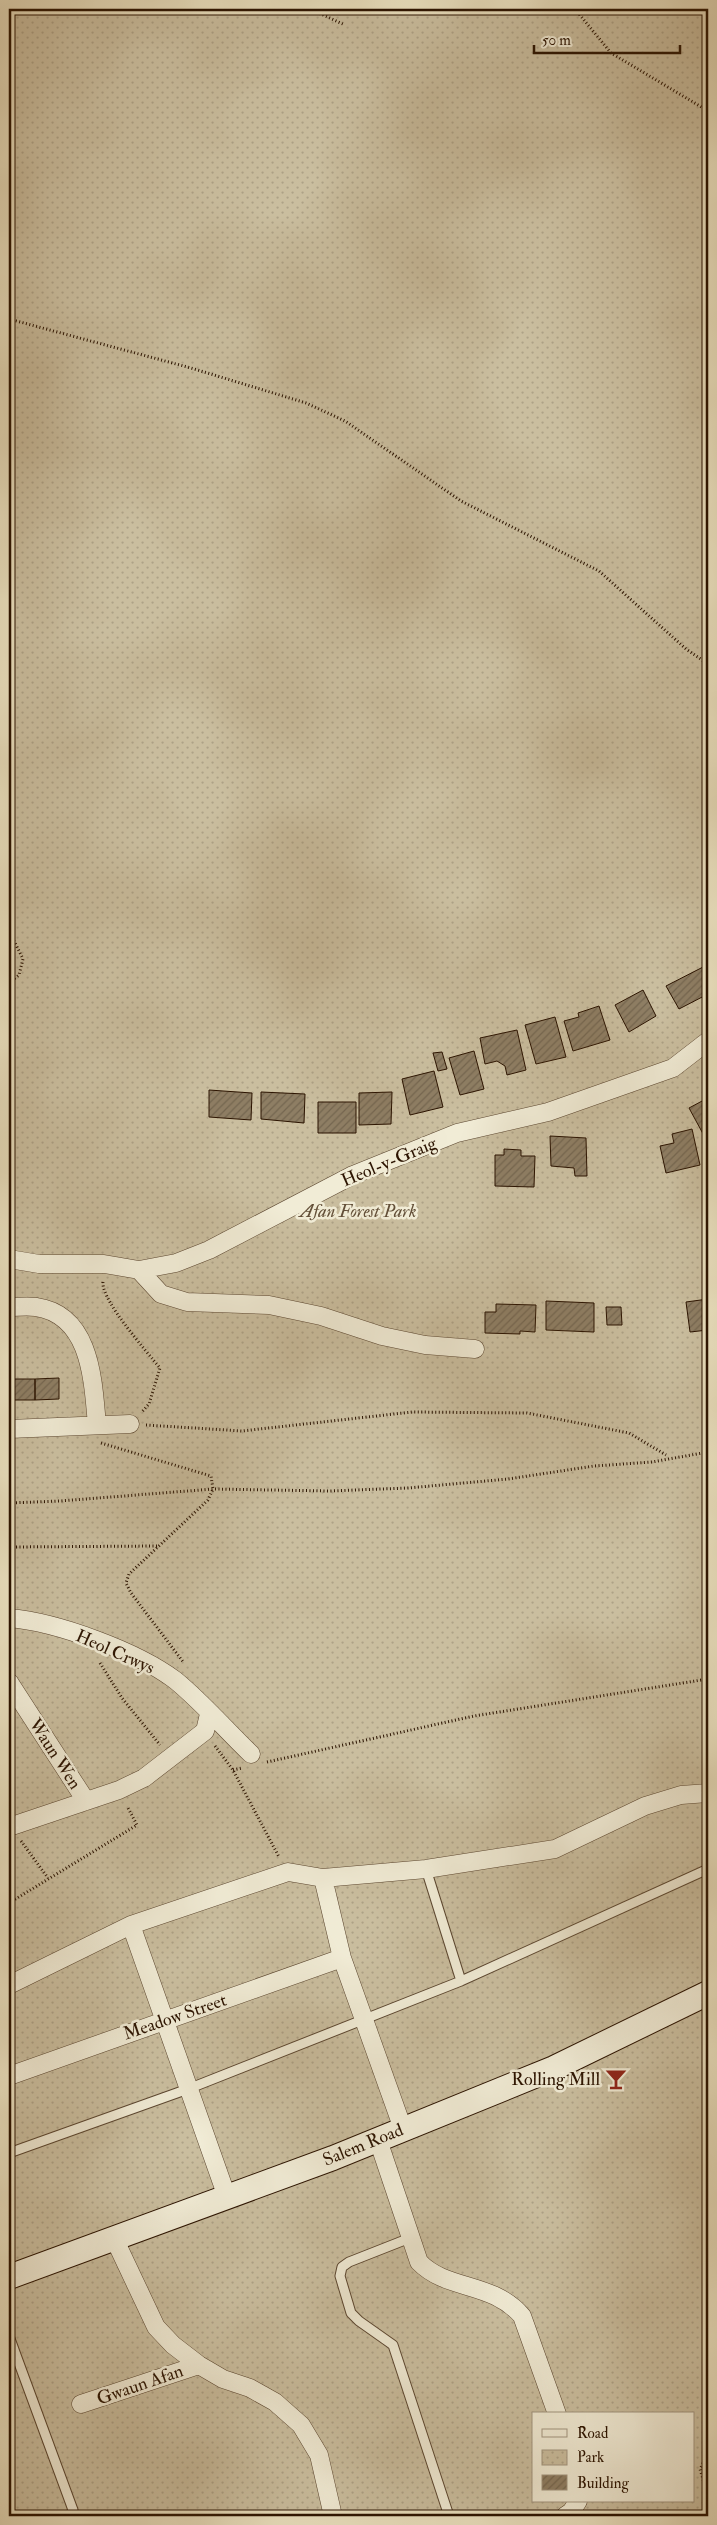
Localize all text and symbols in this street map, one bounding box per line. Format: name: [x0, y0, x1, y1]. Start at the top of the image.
scale bar: [534, 22, 681, 54]
text: 50 m: [542, 31, 571, 50]
street label: Heol-y-Graig: [338, 1131, 441, 1192]
park label: Afan Forest Park: [298, 1200, 416, 1223]
street label: Heol Crwys: [72, 1624, 158, 1680]
street label: Waun Wen: [23, 1713, 86, 1794]
street label: Meadow Street: [120, 1989, 230, 2045]
bar icon: Rolling Mill: [603, 2066, 629, 2092]
place label: Rolling Mill: [511, 2068, 600, 2091]
street label: Salem Road: [319, 2118, 407, 2172]
street label: Gwaun Afan: [94, 2359, 186, 2411]
legend: [532, 2412, 694, 2502]
text: Road: [577, 2424, 609, 2443]
text: Park: [577, 2448, 604, 2467]
text: Building: [577, 2474, 629, 2493]

